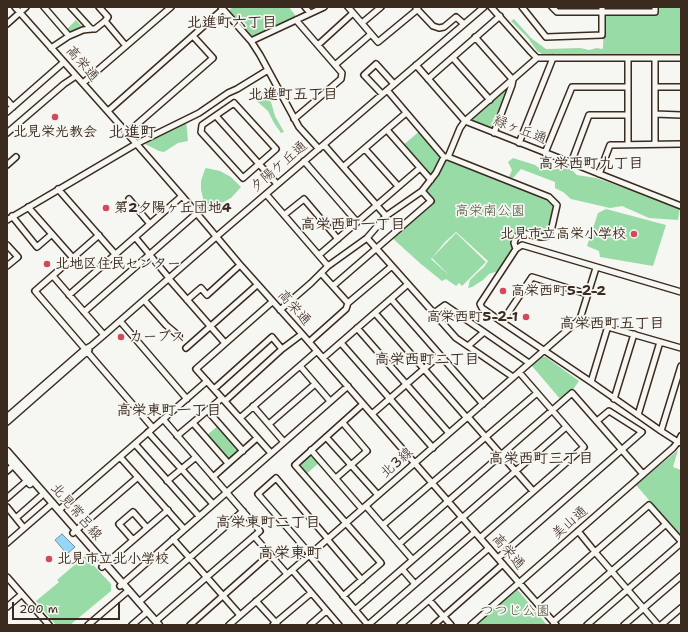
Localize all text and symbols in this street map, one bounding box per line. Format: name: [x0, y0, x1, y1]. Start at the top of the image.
district label: 北進町六丁目: [187, 14, 277, 32]
street label: 高栄通: [62, 43, 102, 85]
district label: 北進町五丁目: [248, 86, 338, 104]
marker: 北見栄光教会: [50, 112, 60, 122]
street label: 緑ヶ丘通: [491, 112, 549, 148]
district label: 北進町: [108, 123, 156, 143]
place label: 北見栄光教会: [13, 124, 97, 140]
street label: 夕陽ケ丘通: [247, 138, 311, 196]
district label: 高栄西町九丁目: [539, 155, 643, 173]
place label: 第2夕陽ヶ丘団地4: [114, 200, 232, 216]
marker: 第2夕陽ヶ丘団地4: [101, 203, 111, 213]
park label: 高栄南公園: [455, 203, 525, 219]
district label: 高栄西町一丁目: [301, 216, 405, 234]
place label: 北見市立高栄小学校: [500, 226, 626, 242]
marker: 北見市立高栄小学校: [629, 229, 639, 239]
place label: 北地区住民センター: [55, 256, 181, 272]
marker: 北地区住民センター: [42, 259, 52, 269]
place label: 高栄西町5-2-2: [511, 283, 606, 299]
marker: 高栄西町5-2-2: [498, 286, 508, 296]
street label: 高栄通: [274, 287, 314, 329]
place label: 高栄西町5-2-1: [427, 309, 518, 325]
marker: 高栄西町5-2-1: [521, 312, 531, 322]
district label: 高栄西町五丁目: [560, 315, 664, 333]
place label: カーブス: [129, 329, 185, 345]
marker: カーブス: [116, 332, 126, 342]
district label: 高栄西町二丁目: [375, 351, 479, 369]
district label: 高栄東町一丁目: [117, 402, 221, 420]
street label: 北3線: [377, 444, 417, 482]
district label: 高栄西町三丁目: [489, 450, 593, 468]
street label: 北見常呂線: [47, 480, 105, 544]
street label: 美山通: [549, 503, 591, 543]
district label: 高栄東町二丁目: [216, 514, 320, 532]
street label: 高栄通: [488, 531, 528, 573]
district label: 高栄東町: [258, 544, 322, 564]
place label: 北見市立北小学校: [57, 551, 169, 567]
marker: 北見市立北小学校: [44, 554, 54, 564]
scale bar: [14, 594, 122, 620]
text: 200 m: [19, 601, 58, 617]
park label: つつじ公園: [480, 603, 550, 619]

